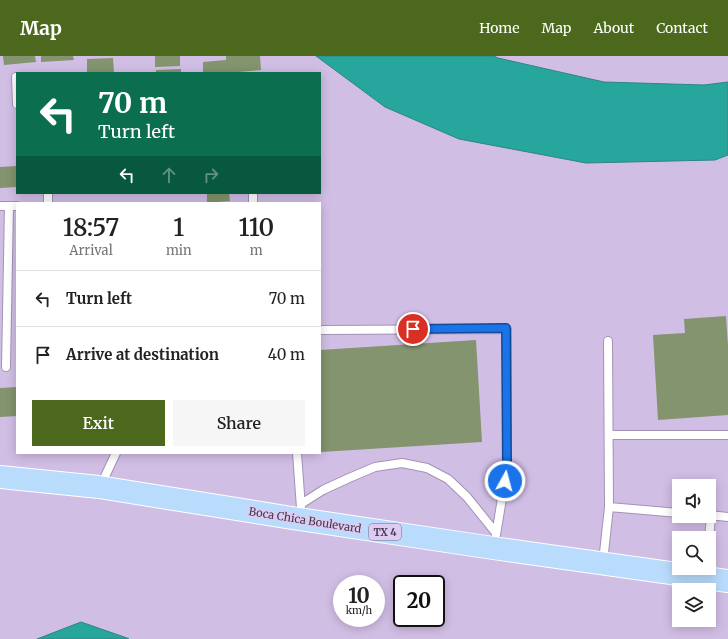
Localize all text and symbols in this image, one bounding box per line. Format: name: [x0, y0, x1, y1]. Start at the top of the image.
text: Map: [20, 16, 62, 40]
text: Home: [479, 19, 520, 37]
text: Map: [542, 19, 571, 37]
text: About: [593, 19, 634, 37]
text: Contact: [656, 19, 708, 37]
text: 70 m: [98, 85, 167, 121]
icon: left: [32, 88, 84, 140]
text: Turn left: [98, 120, 175, 143]
icon: left: [116, 164, 138, 186]
icon: ahead: [158, 164, 180, 186]
icon: right: [200, 164, 222, 186]
text: 18:57: [63, 212, 119, 243]
text: 1: [173, 212, 184, 243]
text: 110: [238, 212, 274, 243]
text: Arrival: [69, 242, 113, 259]
text: min: [166, 242, 192, 259]
text: m: [250, 242, 263, 259]
icon: left: [32, 288, 54, 310]
text: Turn left: [66, 289, 132, 308]
text: 70 m: [269, 289, 305, 308]
pin: [396, 312, 430, 346]
icon: arrive: [402, 318, 424, 340]
icon: arrive: [32, 344, 54, 366]
text: Arrive at destination: [66, 345, 219, 364]
text: 40 m: [268, 345, 305, 364]
button: Exit: [32, 400, 165, 446]
button: Share: [173, 400, 305, 446]
position arrow: [484, 460, 526, 502]
map controls: [672, 479, 716, 627]
button: sound: [672, 479, 716, 523]
street label: Boca Chica Boulevard: [248, 504, 363, 536]
road number: TX 4: [369, 524, 401, 540]
button: search: [672, 531, 716, 575]
speed limit sign: 20: [393, 575, 445, 627]
text: 10: [348, 583, 370, 608]
button: layers: [672, 583, 716, 627]
text: km/h: [346, 604, 372, 617]

